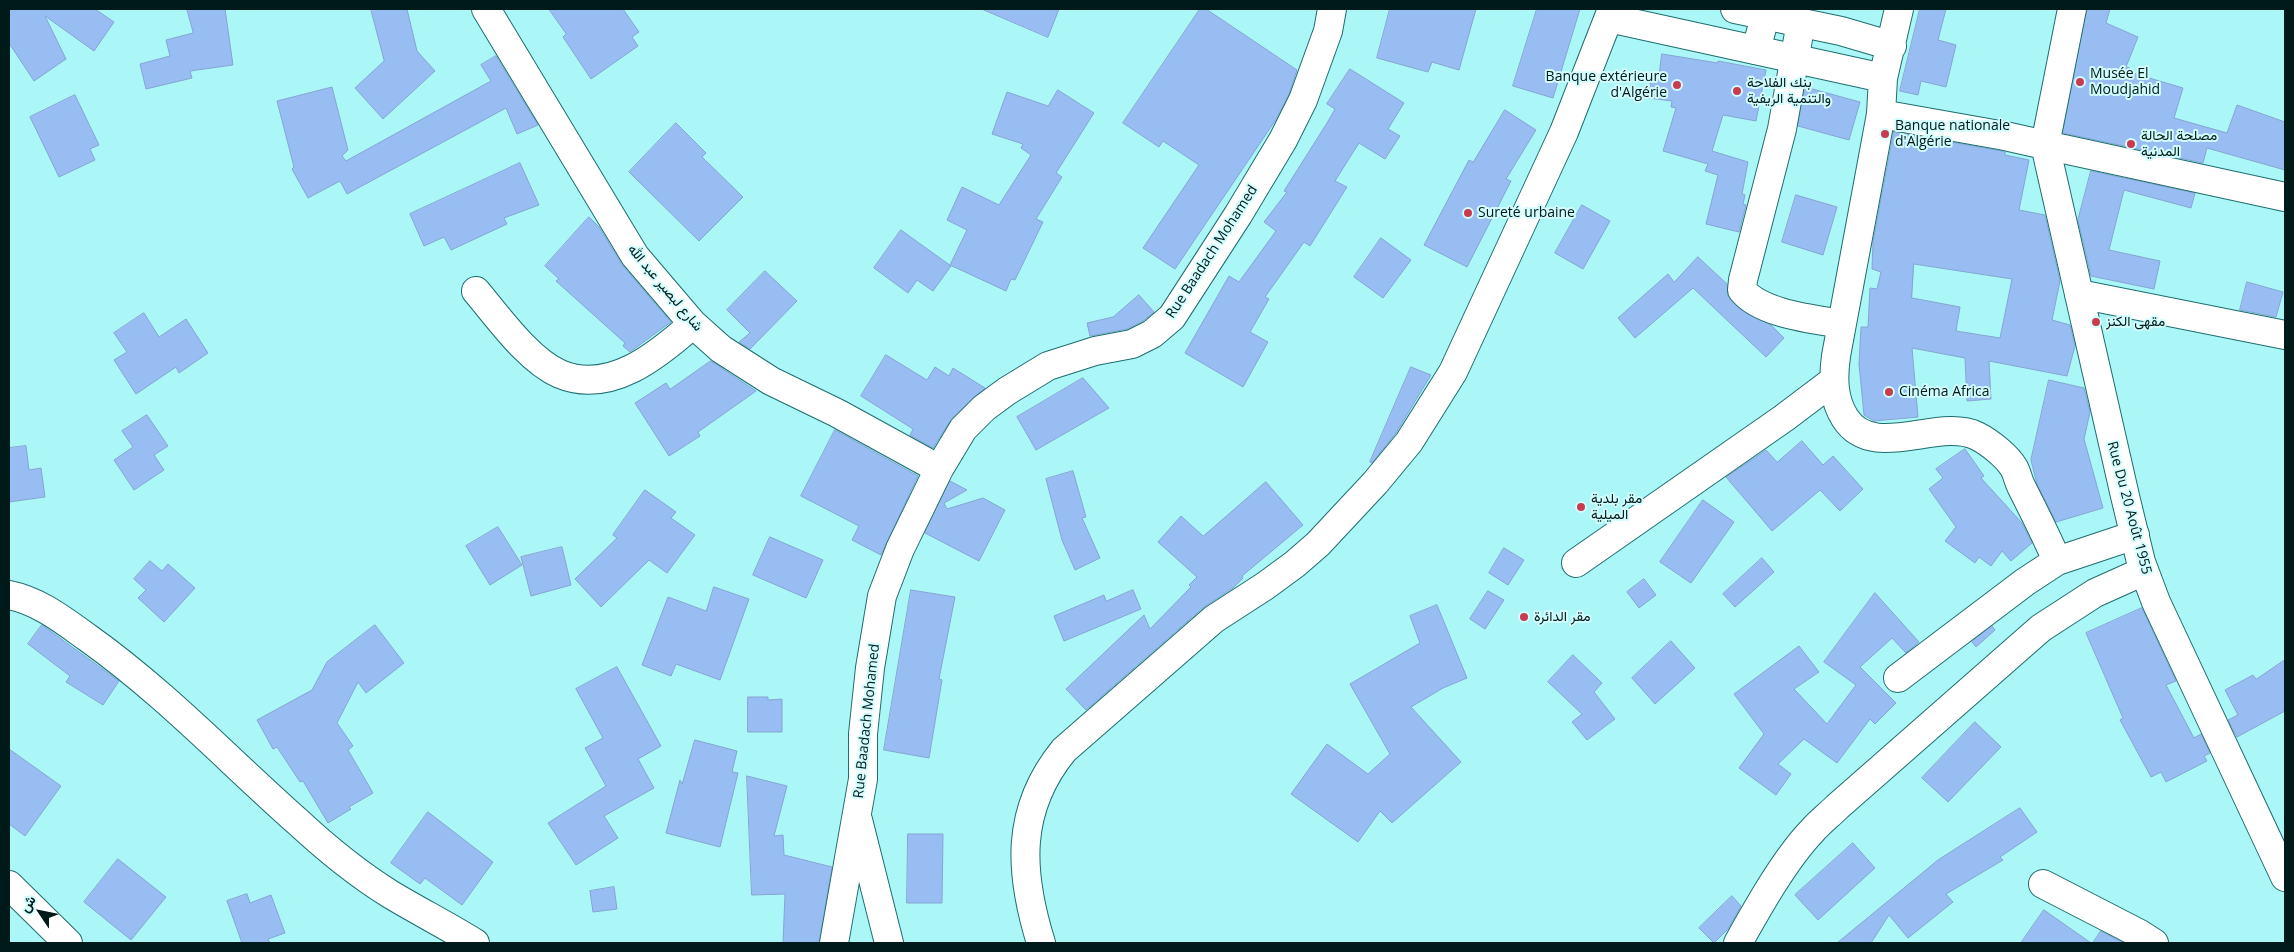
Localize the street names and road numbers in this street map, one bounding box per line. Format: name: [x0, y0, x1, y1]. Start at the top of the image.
street label: Rue Baadach Mohamed: [1163, 182, 1261, 322]
street label: شارع لبصير عبد الله: [624, 241, 706, 335]
street label: Rue Du 20 Août 1955: [2103, 440, 2155, 576]
street label: Rue Baadach Mohamed: [851, 643, 883, 799]

